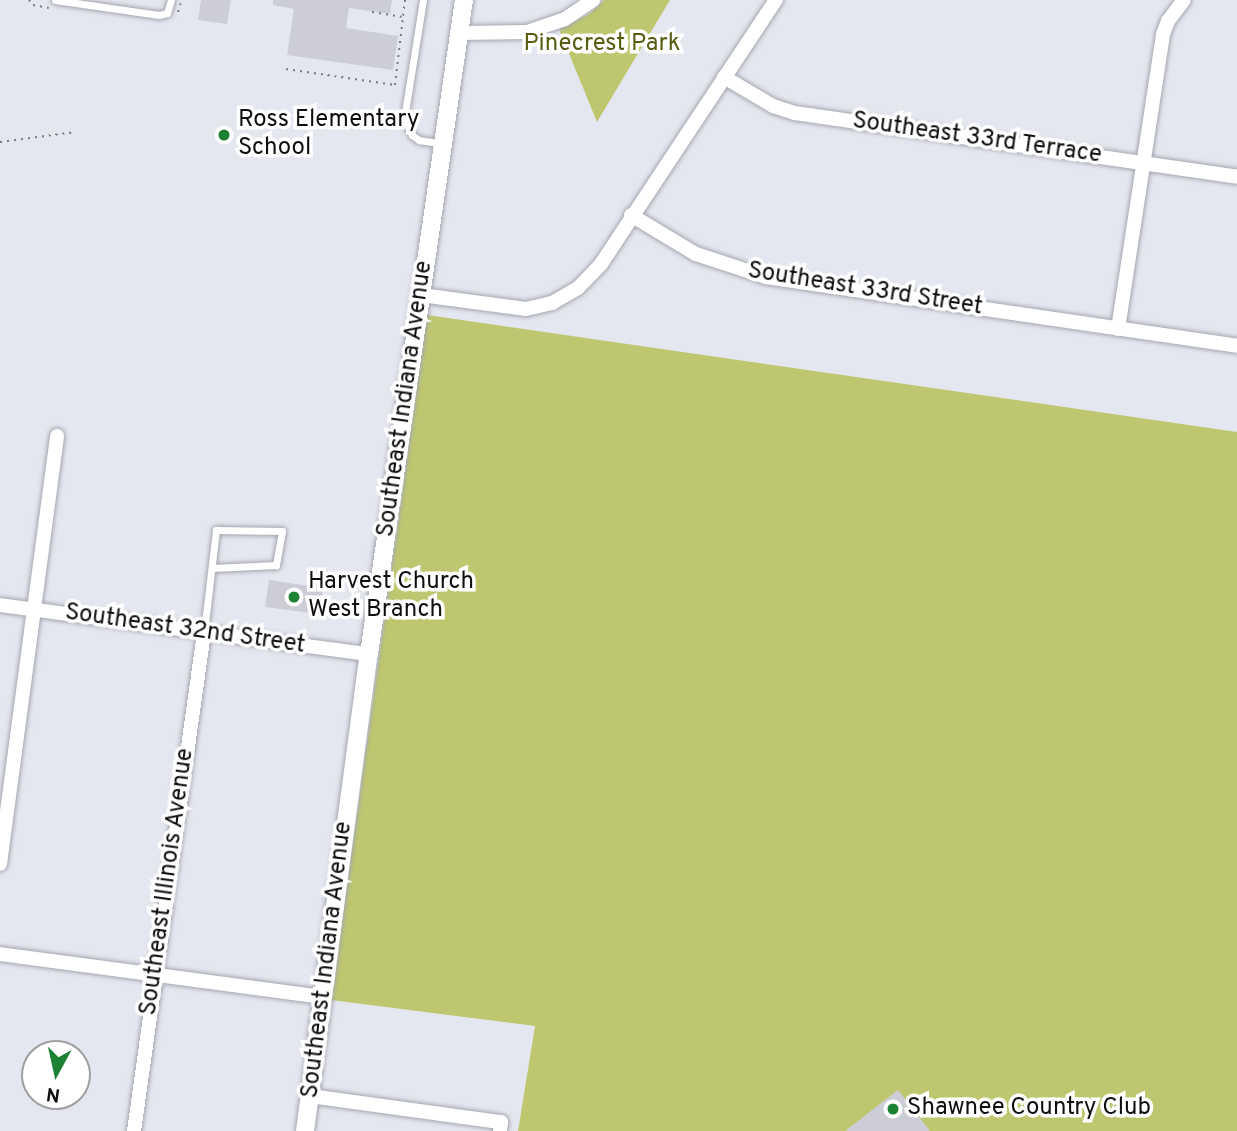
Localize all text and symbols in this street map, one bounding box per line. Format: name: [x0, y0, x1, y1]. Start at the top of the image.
park label: Pinecrest Park: [523, 31, 681, 59]
place label: Ross Elementary School: [238, 107, 419, 163]
street label: Southeast 33rd Terrace: [850, 107, 1104, 171]
marker: Ross Elementary School: [216, 127, 232, 143]
street label: Southeast 33rd Street: [746, 257, 984, 323]
street label: Southeast Indiana Avenue: [372, 258, 440, 540]
place label: Harvest Church West Branch: [308, 569, 474, 625]
marker: Harvest Church West Branch: [286, 589, 302, 605]
street label: Southeast 32nd Street: [63, 599, 307, 661]
street label: Southeast Illinois Avenue: [135, 746, 201, 1018]
street label: Southeast Indiana Avenue: [297, 819, 359, 1101]
north arrow: [21, 1040, 91, 1110]
text: N: [45, 1081, 62, 1107]
place label: Shawnee Country Club: [907, 1095, 1151, 1123]
marker: Shawnee Country Club: [885, 1101, 901, 1117]

